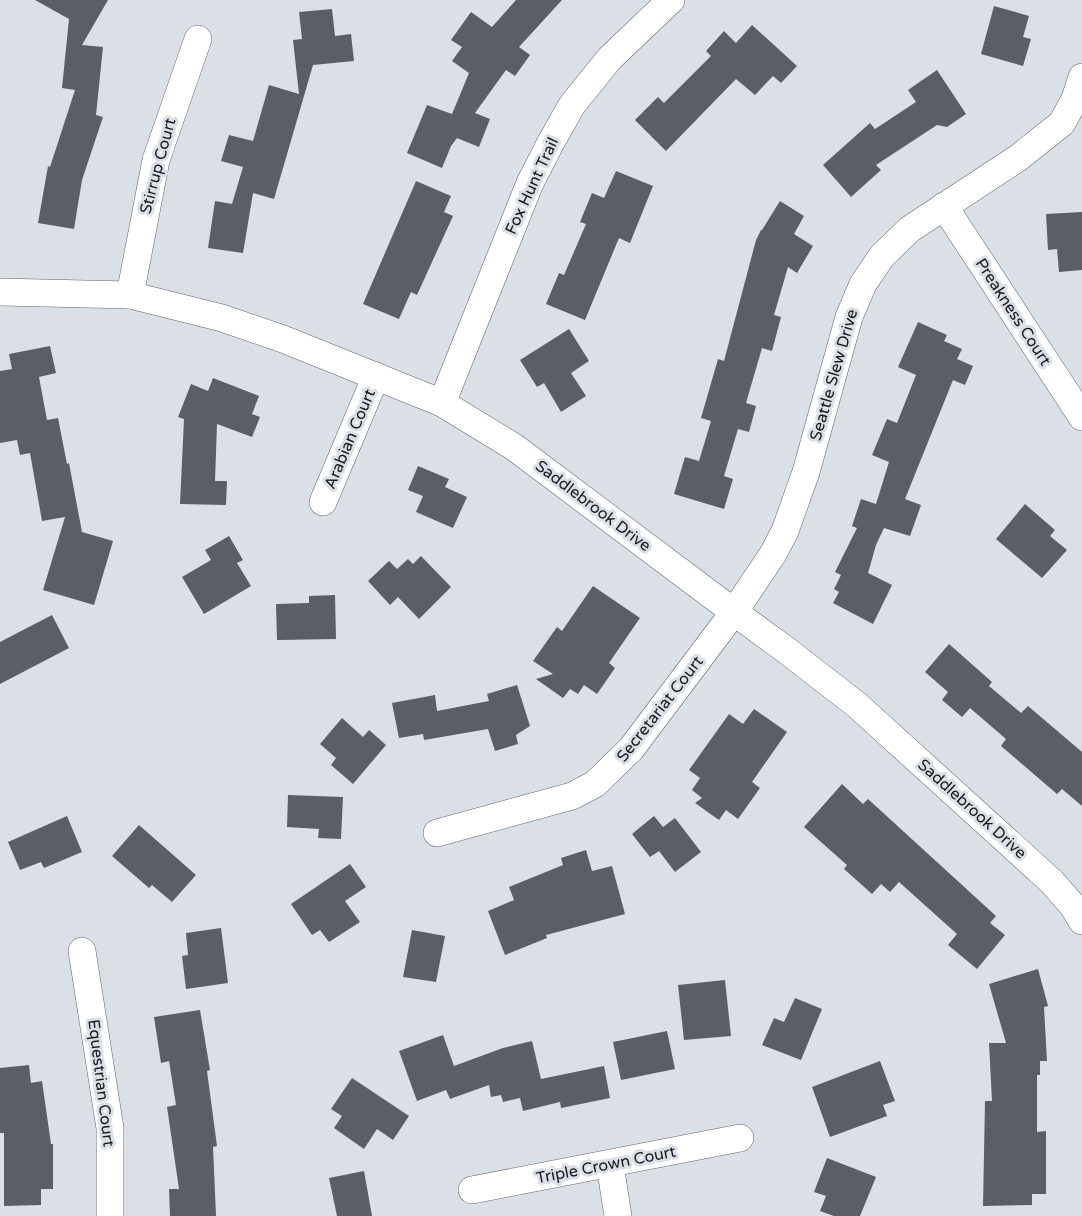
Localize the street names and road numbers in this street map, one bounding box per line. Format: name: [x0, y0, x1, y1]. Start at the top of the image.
street label: Stirrup Court: [136, 116, 180, 216]
street label: Fox Hunt Trail: [501, 134, 563, 238]
street label: Preakness Court: [971, 254, 1055, 370]
street label: Seattle Slew Drive: [806, 307, 862, 443]
street label: Arabian Court: [320, 386, 380, 492]
street label: Saddlebrook Drive: [531, 456, 655, 556]
street label: Secretariat Court: [612, 652, 708, 766]
street label: Saddlebrook Drive: [913, 755, 1031, 863]
street label: Equestrian Court: [83, 1018, 119, 1148]
street label: Triple Crown Court: [534, 1142, 678, 1188]

